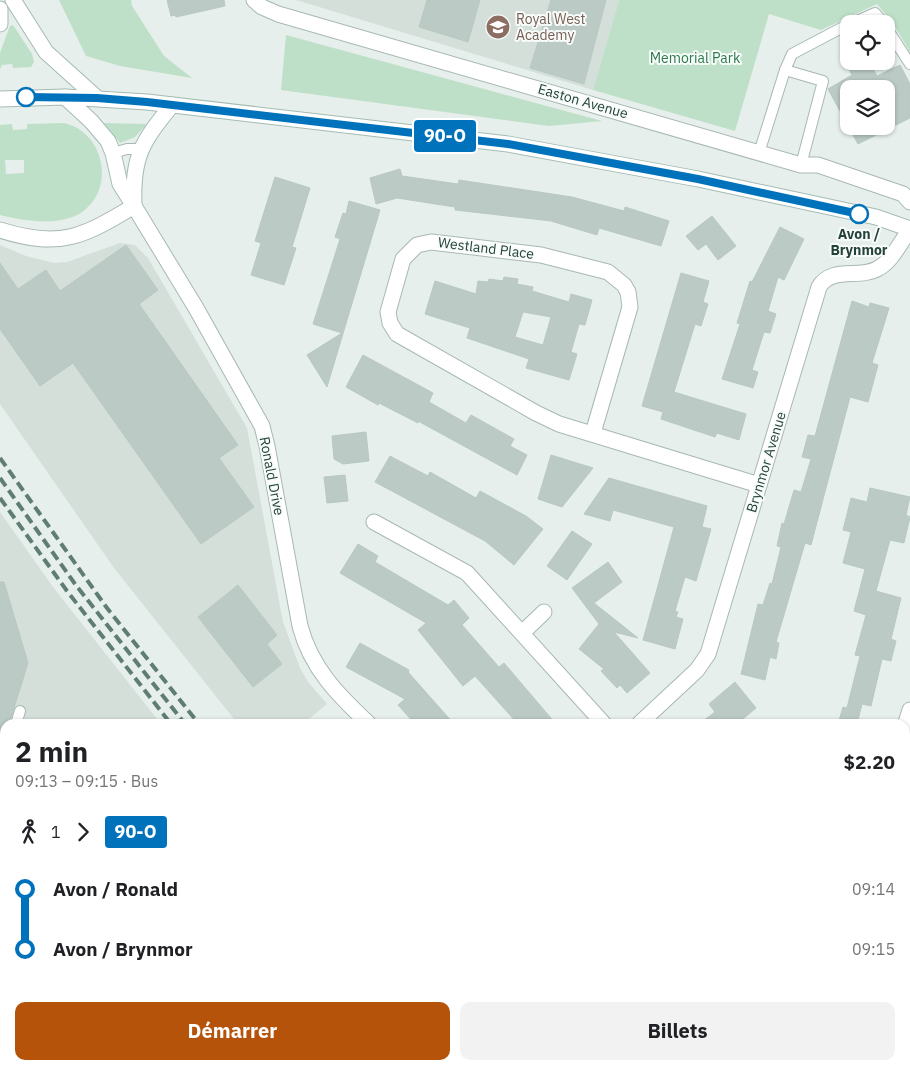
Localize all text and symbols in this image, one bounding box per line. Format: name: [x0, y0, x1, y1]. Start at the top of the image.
place label: Royal West Academy: [516, 10, 586, 44]
school or university icon: Royal West Academy: [485, 14, 511, 40]
map controls: [840, 15, 895, 135]
button: locate: [840, 15, 895, 70]
park label: Memorial Park: [650, 49, 741, 67]
street label: Easton Avenue: [536, 80, 631, 123]
button: layers: [840, 80, 895, 135]
unlabelled marker: [16, 87, 36, 107]
line badge: 90-O: [410, 120, 480, 152]
text: 90-O: [424, 124, 466, 147]
marker: Avon / Brynmor: [849, 204, 869, 224]
place label: Avon / Brynmor: [831, 225, 888, 259]
street label: Westland Place: [437, 233, 535, 263]
street label: Brynmor Avenue: [742, 409, 790, 515]
street label: Ronald Drive: [256, 435, 289, 517]
text: 2 min: [15, 733, 88, 770]
text: $2.20: [843, 750, 895, 774]
text: 09:13 – 09:15 · Bus: [15, 771, 158, 791]
icon: walk: [15, 818, 43, 846]
icon: forward: [69, 818, 97, 846]
text: 90-O: [115, 820, 157, 843]
text: 1: [51, 822, 61, 842]
text: Avon / Ronald: [53, 877, 178, 901]
text: 09:14: [852, 879, 895, 899]
text: Avon / Brynmor: [53, 937, 193, 961]
text: 09:15: [852, 939, 895, 959]
button: Démarrer: [15, 1002, 450, 1060]
button: Billets: [460, 1002, 895, 1060]

